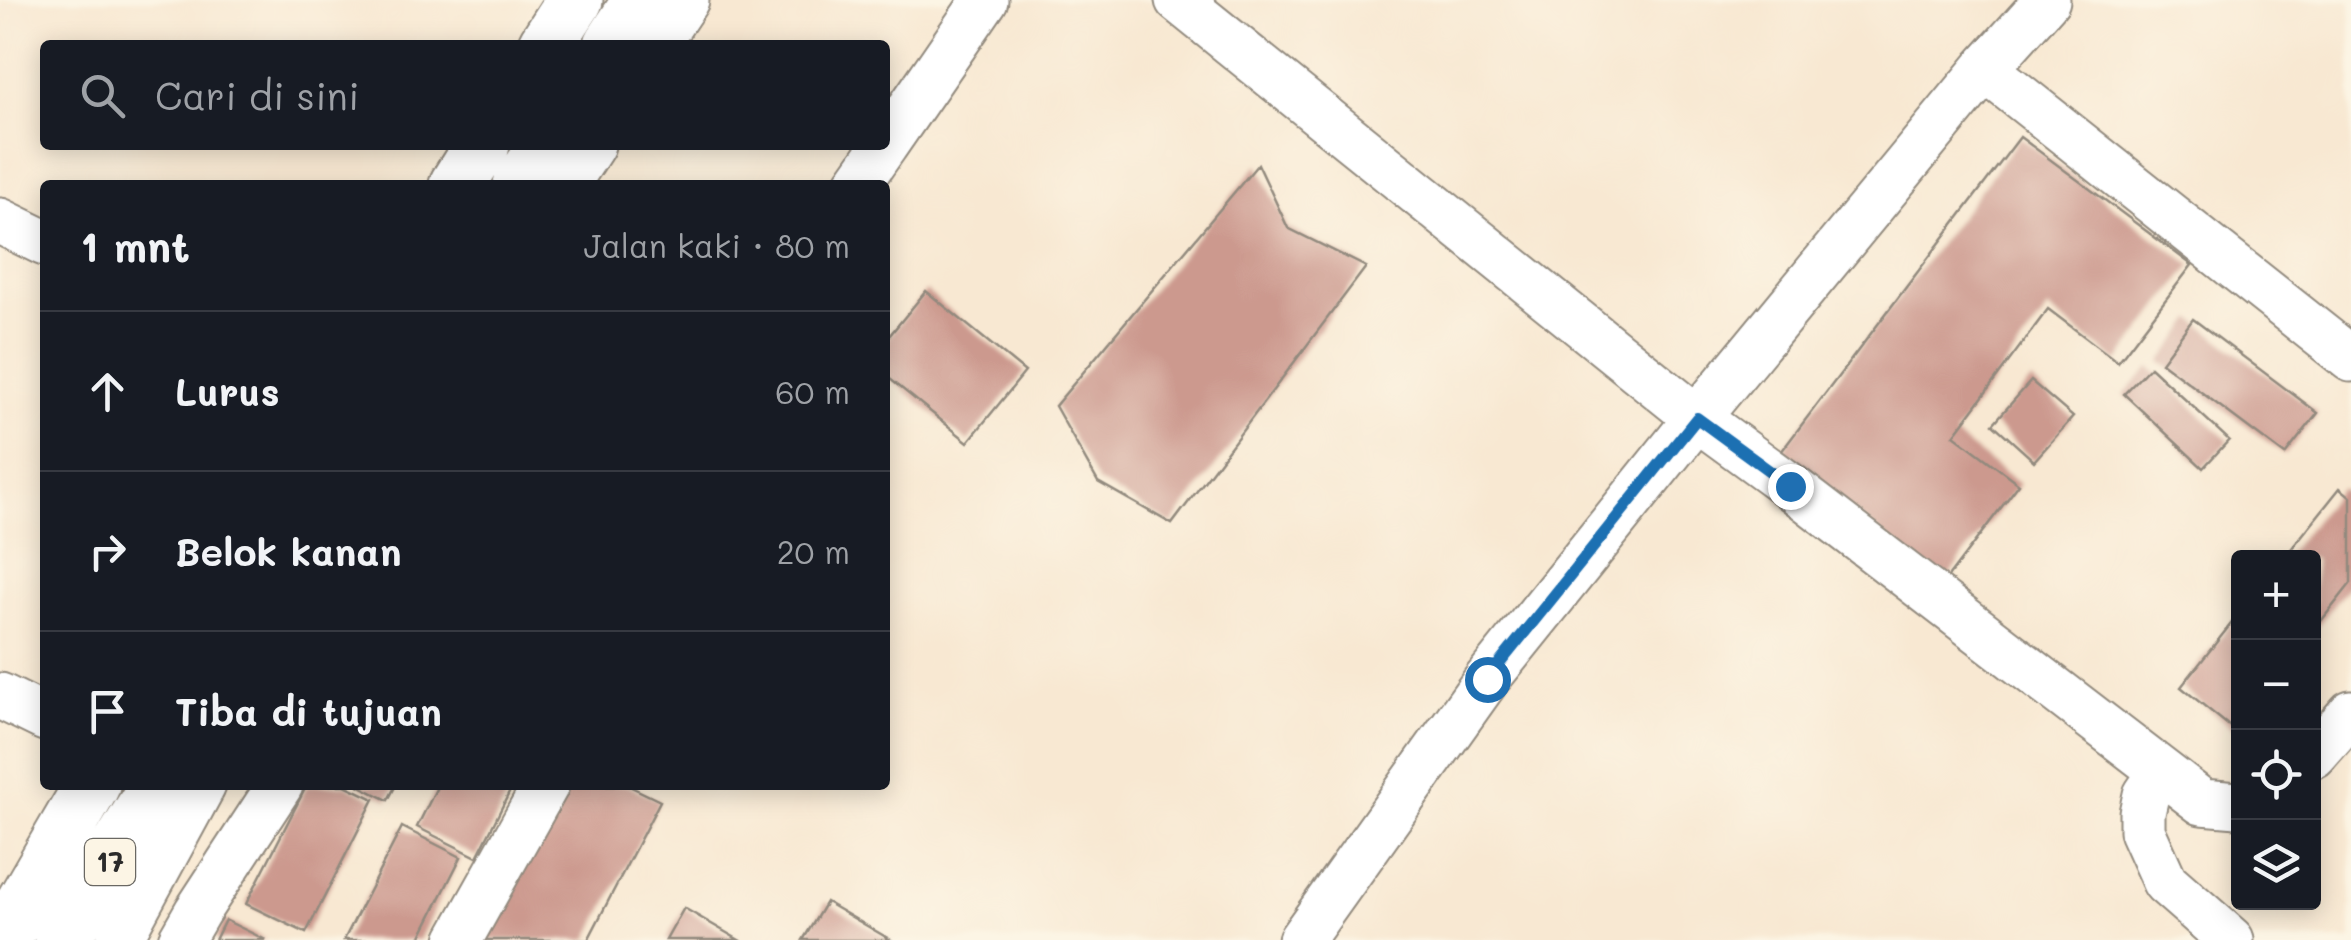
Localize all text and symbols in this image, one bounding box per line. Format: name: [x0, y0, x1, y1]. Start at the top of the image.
search box: [40, 40, 890, 150]
icon: search: [75, 68, 130, 123]
text: Cari di sini: [155, 70, 359, 120]
text: 1 mnt: [80, 218, 190, 273]
text: Jalan kaki · 80 m: [584, 224, 850, 266]
icon: ahead: [80, 364, 135, 419]
text: Lurus: [175, 366, 280, 416]
text: 60 m: [775, 370, 850, 412]
route end: [1768, 464, 1814, 510]
icon: right: [80, 524, 135, 579]
text: Belok kanan: [175, 526, 402, 576]
text: 20 m: [777, 530, 850, 572]
map controls: [2231, 550, 2321, 910]
button: +: [2231, 550, 2321, 640]
button: −: [2231, 640, 2321, 730]
route start: [1465, 657, 1511, 703]
icon: arrive: [80, 684, 135, 739]
text: Tiba di tujuan: [175, 686, 442, 736]
button: locate: [2231, 730, 2321, 820]
button: layers: [2231, 820, 2321, 910]
road number: 17: [85, 839, 135, 885]

